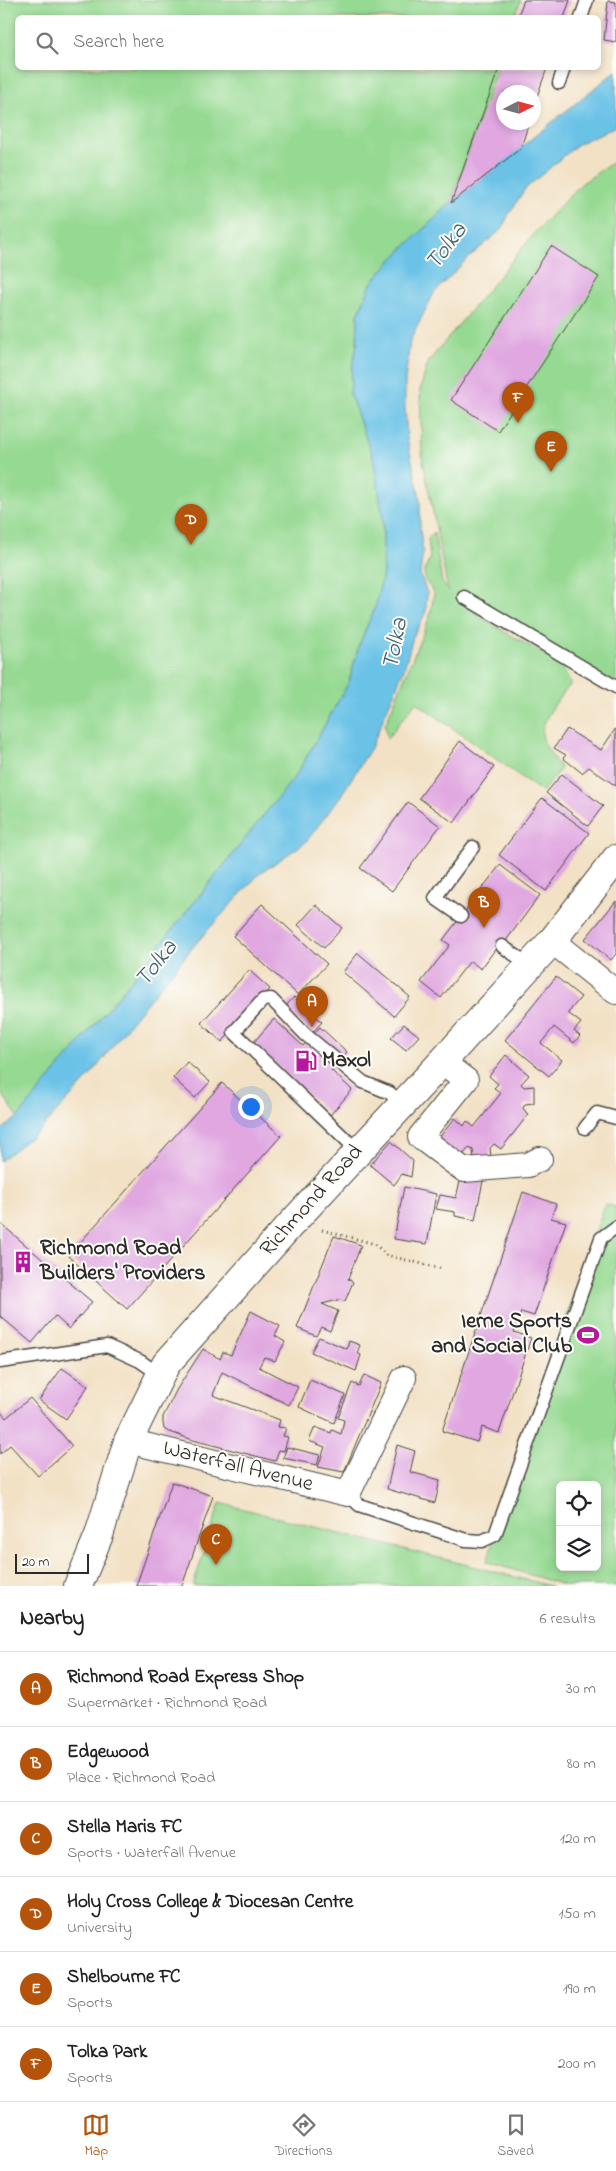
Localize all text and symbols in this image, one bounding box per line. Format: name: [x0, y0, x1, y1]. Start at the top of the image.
search box: [15, 15, 601, 70]
icon: search: [33, 29, 61, 57]
text: Search here: [73, 29, 164, 56]
north arrow: [496, 85, 541, 130]
water label: Tolka: [417, 215, 477, 278]
pin: F: [502, 382, 534, 423]
pin: E: [535, 431, 567, 472]
pin: D: [175, 504, 207, 545]
water label: Tolka: [374, 614, 418, 673]
pin: B: [468, 887, 500, 928]
water label: Tolka: [127, 932, 187, 995]
pin: A: [296, 986, 328, 1027]
place label: Maxol: [322, 1045, 371, 1077]
fuel station icon: Maxol: [293, 1048, 319, 1074]
your location: [238, 1094, 264, 1120]
street label: Richmond Road: [253, 1138, 371, 1264]
place label: Richmond Road Builders' Providers: [39, 1233, 205, 1290]
building icon: Richmond Road Builders' Providers: [10, 1249, 36, 1275]
place label: Ierne Sports and Social Club: [431, 1306, 572, 1363]
sports icon: Ierne Sports and Social Club: [575, 1322, 601, 1348]
street label: Waterfall Avenue: [160, 1433, 317, 1501]
map controls: [556, 1481, 601, 1571]
button: locate: [556, 1481, 601, 1526]
pin: C: [200, 1524, 232, 1565]
button: layers: [556, 1526, 601, 1571]
scale bar: [15, 1551, 89, 1574]
text: 20 m: [22, 1552, 49, 1573]
text: Nearby: [20, 1604, 84, 1634]
text: 6 results: [539, 1607, 596, 1631]
text: Richmond Road Express Shop: [67, 1664, 304, 1691]
text: A: [31, 1677, 41, 1701]
text: 30 m: [566, 1677, 596, 1701]
text: Supermarket · Richmond Road: [67, 1691, 267, 1715]
text: Edgewood: [67, 1739, 149, 1766]
text: B: [31, 1752, 41, 1776]
text: 80 m: [567, 1752, 596, 1776]
text: Place · Richmond Road: [67, 1766, 215, 1790]
text: Stella Maris FC: [67, 1814, 182, 1841]
text: C: [32, 1827, 40, 1851]
text: 120 m: [560, 1827, 596, 1851]
text: Sports · Waterfall Avenue: [67, 1841, 236, 1865]
text: Holy Cross College & Diocesan Centre: [67, 1889, 353, 1916]
text: D: [30, 1902, 42, 1926]
text: 150 m: [558, 1902, 596, 1926]
text: University: [67, 1916, 132, 1940]
text: Shelbourne FC: [67, 1964, 180, 1991]
text: E: [31, 1977, 41, 2001]
text: 190 m: [563, 1977, 596, 2001]
text: Sports: [67, 1991, 113, 2015]
text: Tolka Park: [67, 2039, 147, 2066]
text: F: [31, 2052, 41, 2076]
text: 200 m: [558, 2052, 596, 2076]
text: Sports: [67, 2066, 113, 2090]
tab: Map: [82, 2111, 110, 2162]
tab: Directions: [275, 2111, 333, 2162]
tab: Saved: [497, 2111, 534, 2162]

